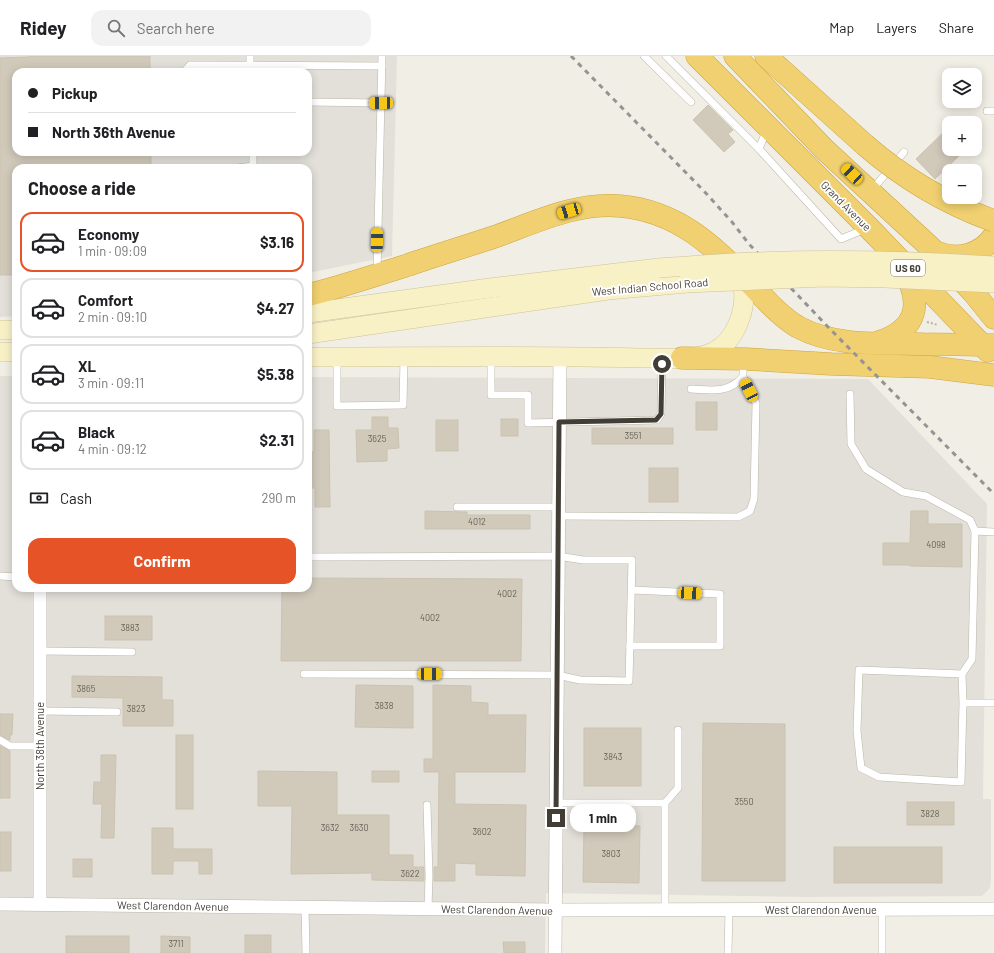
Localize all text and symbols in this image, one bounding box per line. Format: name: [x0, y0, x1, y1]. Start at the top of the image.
search box: [91, 10, 371, 46]
text: Ridey: [20, 16, 67, 39]
icon: search: [105, 17, 127, 39]
text: Search here: [137, 19, 215, 37]
text: Map: [829, 19, 854, 36]
text: Layers: [876, 19, 917, 36]
text: Share: [939, 19, 974, 36]
map controls: [942, 68, 982, 204]
button: layers: [942, 68, 982, 108]
text: Pickup: [52, 84, 98, 102]
car: [369, 97, 393, 109]
button: +: [942, 116, 982, 156]
text: North 36th Avenue: [52, 123, 175, 141]
car: [839, 161, 865, 187]
button: −: [942, 164, 982, 204]
text: Choose a ride: [28, 177, 136, 199]
street label: Grand Avenue: [819, 178, 874, 233]
car: [556, 202, 582, 220]
icon: car: [30, 224, 66, 260]
text: Economy: [78, 225, 139, 243]
car: [371, 228, 383, 252]
text: $3.16: [260, 233, 294, 251]
text: 1 min · 09:09: [78, 243, 147, 259]
road number: US 60: [891, 260, 925, 276]
street label: West Indian School Road: [591, 275, 709, 298]
icon: car: [30, 290, 66, 326]
text: Comfort: [78, 291, 133, 309]
text: $4.27: [256, 299, 294, 317]
text: 2 min · 09:10: [78, 309, 147, 325]
route start: [653, 355, 671, 373]
icon: car: [30, 356, 66, 392]
text: XL: [78, 357, 96, 375]
text: $5.38: [257, 365, 294, 383]
text: 3 min · 09:11: [78, 375, 144, 391]
car: [738, 377, 760, 403]
icon: car: [30, 422, 66, 458]
text: Black: [78, 423, 115, 441]
house number: 3551: [625, 430, 641, 441]
text: $2.31: [260, 431, 294, 449]
house number: 3625: [368, 433, 387, 444]
text: 4 min · 09:12: [78, 441, 147, 457]
icon: cash: [28, 487, 50, 509]
text: Cash: [60, 489, 92, 507]
text: 290 m: [262, 490, 296, 506]
house number: 4012: [468, 516, 486, 527]
button: Confirm: [28, 538, 296, 584]
house number: 4098: [926, 539, 946, 550]
car: [678, 586, 702, 600]
house number: 4002: [497, 588, 517, 599]
house number: 4002: [420, 612, 440, 623]
house number: 3883: [121, 622, 140, 633]
car: [418, 668, 442, 680]
house number: 3865: [77, 683, 96, 694]
house number: 3838: [375, 700, 394, 711]
street label: North 38th Avenue: [33, 702, 46, 790]
house number: 3823: [127, 703, 146, 714]
house number: 3843: [604, 751, 623, 762]
house number: 3550: [735, 796, 753, 807]
callout: 1 min: [570, 804, 636, 832]
house number: 3828: [921, 808, 940, 819]
route end: [547, 809, 565, 827]
text: 1 min: [589, 810, 617, 826]
house number: 3632: [321, 822, 340, 833]
house number: 3630: [350, 822, 369, 833]
house number: 3602: [472, 826, 492, 837]
house number: 3803: [601, 848, 621, 859]
house number: 3622: [401, 868, 420, 879]
street label: West Clarendon Avenue: [117, 898, 229, 913]
street label: West Clarendon Avenue: [441, 902, 553, 917]
street label: West Clarendon Avenue: [765, 903, 877, 916]
house number: 3711: [168, 938, 184, 949]

